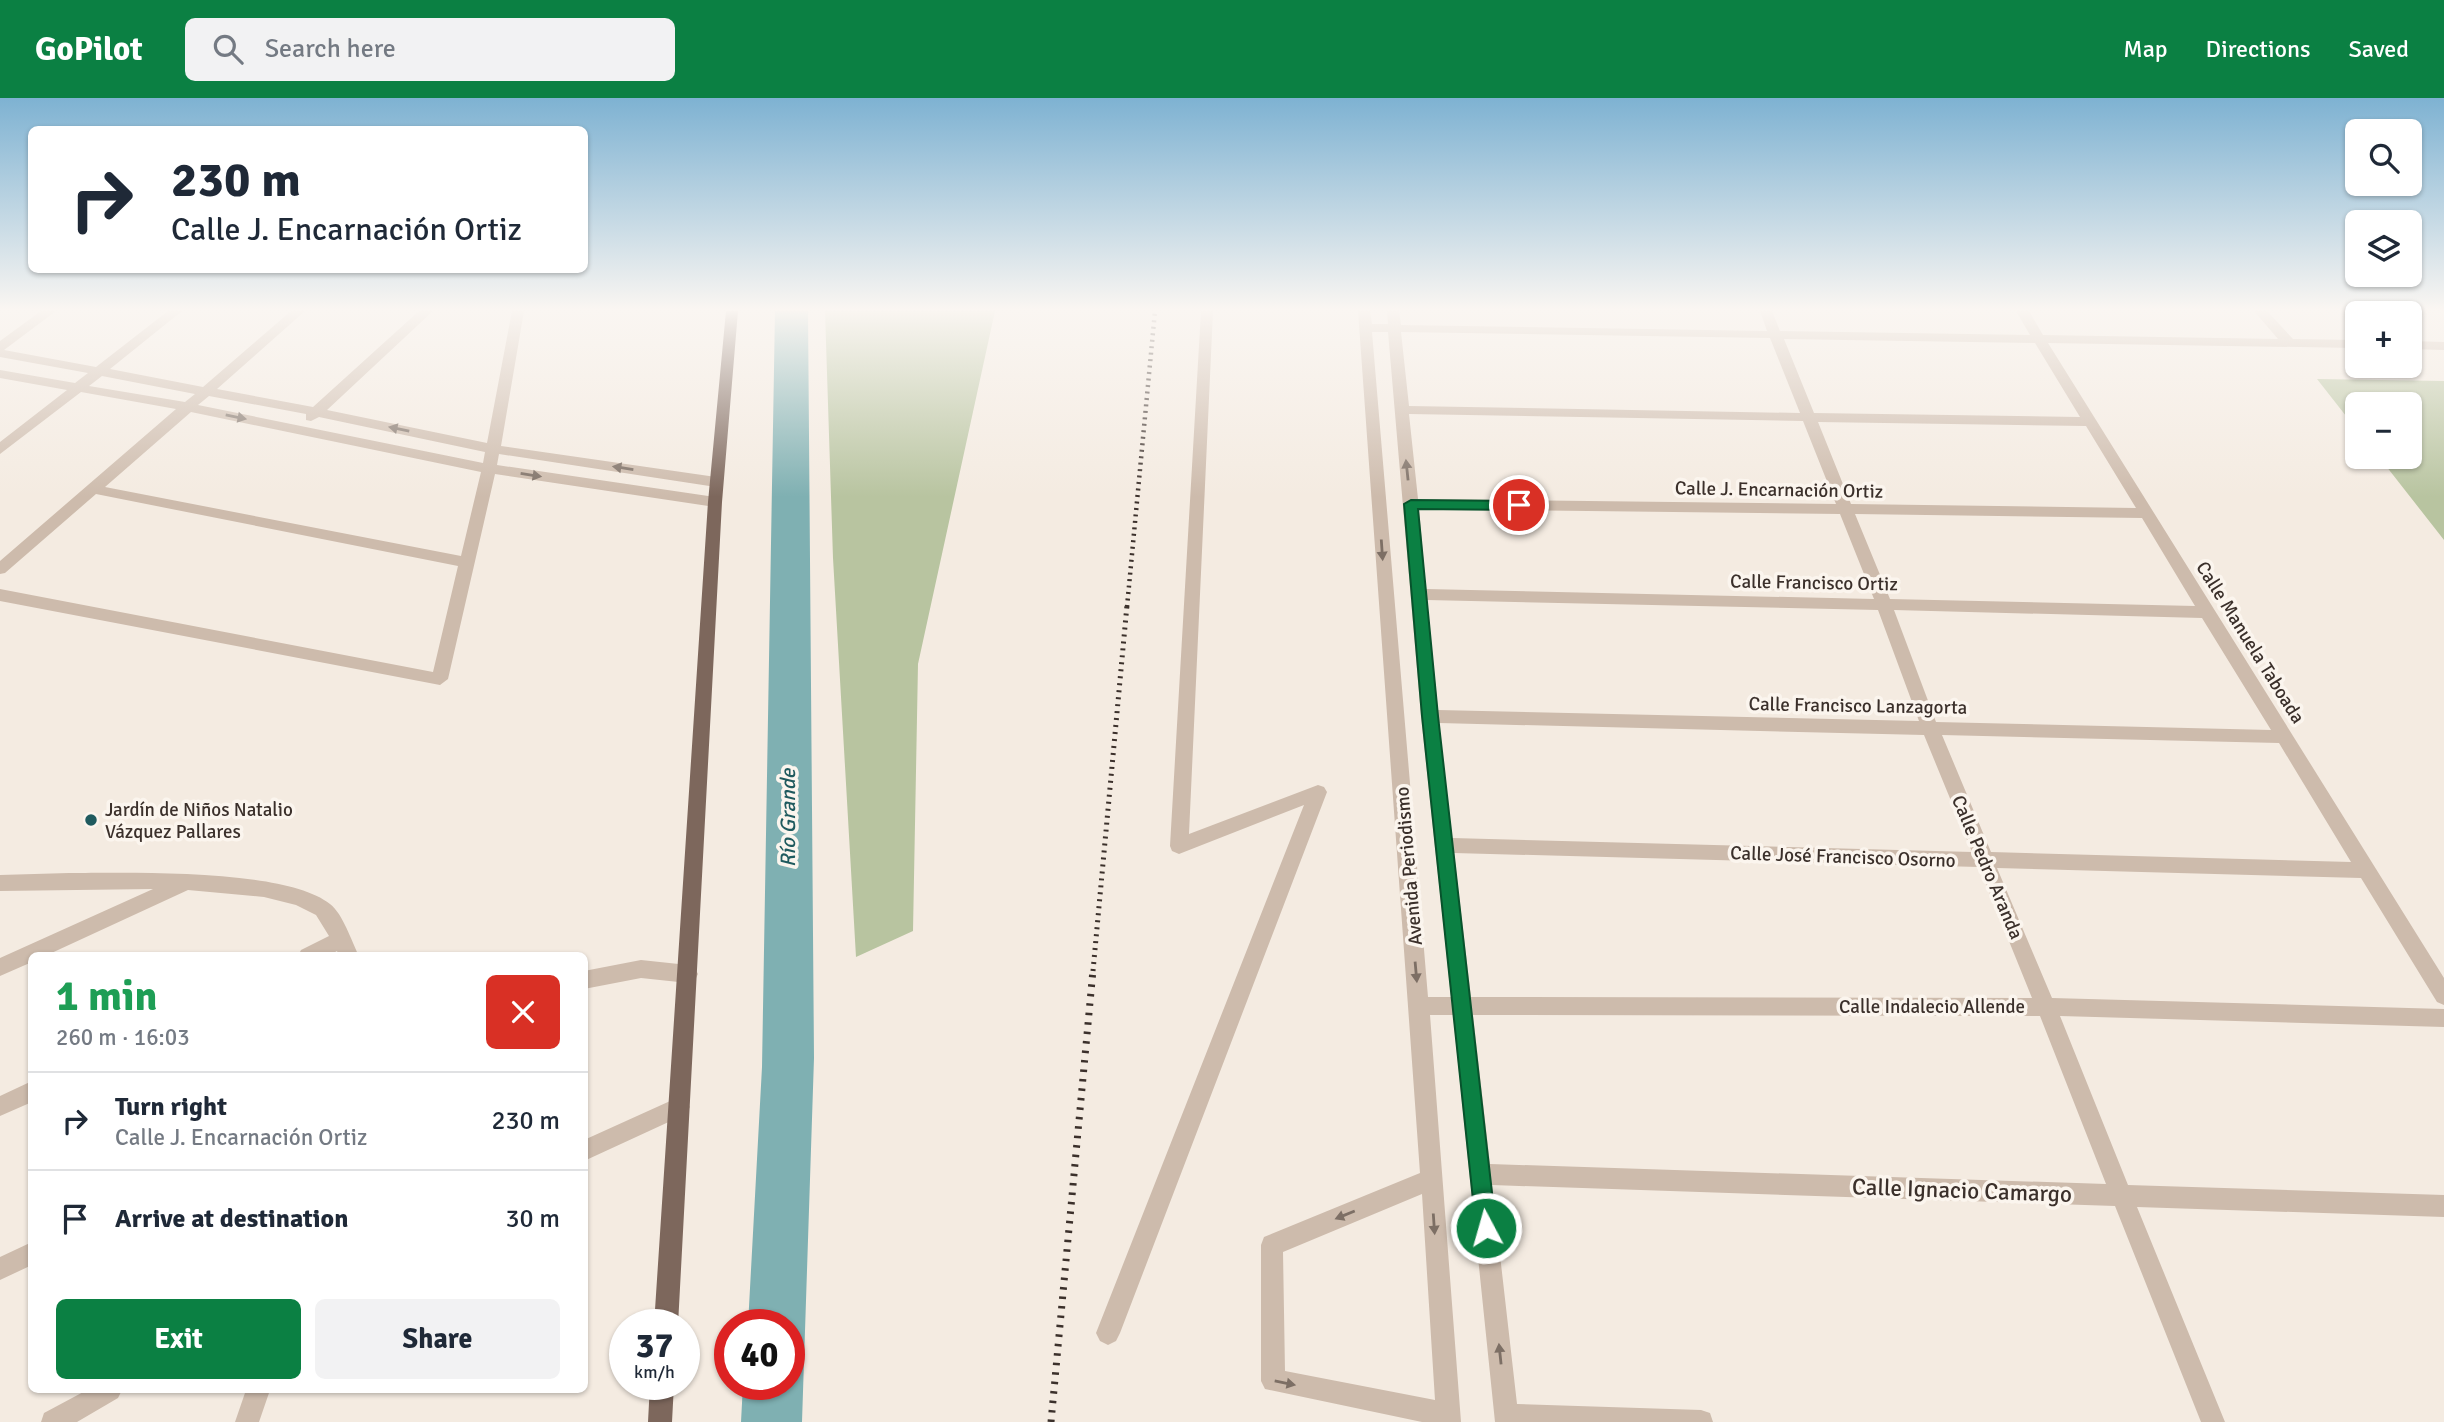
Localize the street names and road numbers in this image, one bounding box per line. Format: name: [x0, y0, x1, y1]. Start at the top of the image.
street label: Calle J. Encarnación Ortiz: [1675, 476, 1883, 504]
street label: Calle Manuela Taboada: [2190, 557, 2310, 728]
street label: Calle Francisco Ortiz: [1730, 570, 1898, 596]
street label: Calle Francisco Lanzagorta: [1748, 692, 1967, 720]
street label: Avenida Periodismo: [1390, 785, 1428, 946]
street label: Calle Pedro Aranda: [1946, 792, 2028, 943]
street label: Calle José Francisco Osorno: [1730, 841, 1956, 873]
street label: Calle Indalecio Allende: [1839, 995, 2025, 1019]
street label: Calle Ignacio Camargo: [1852, 1172, 2072, 1209]

